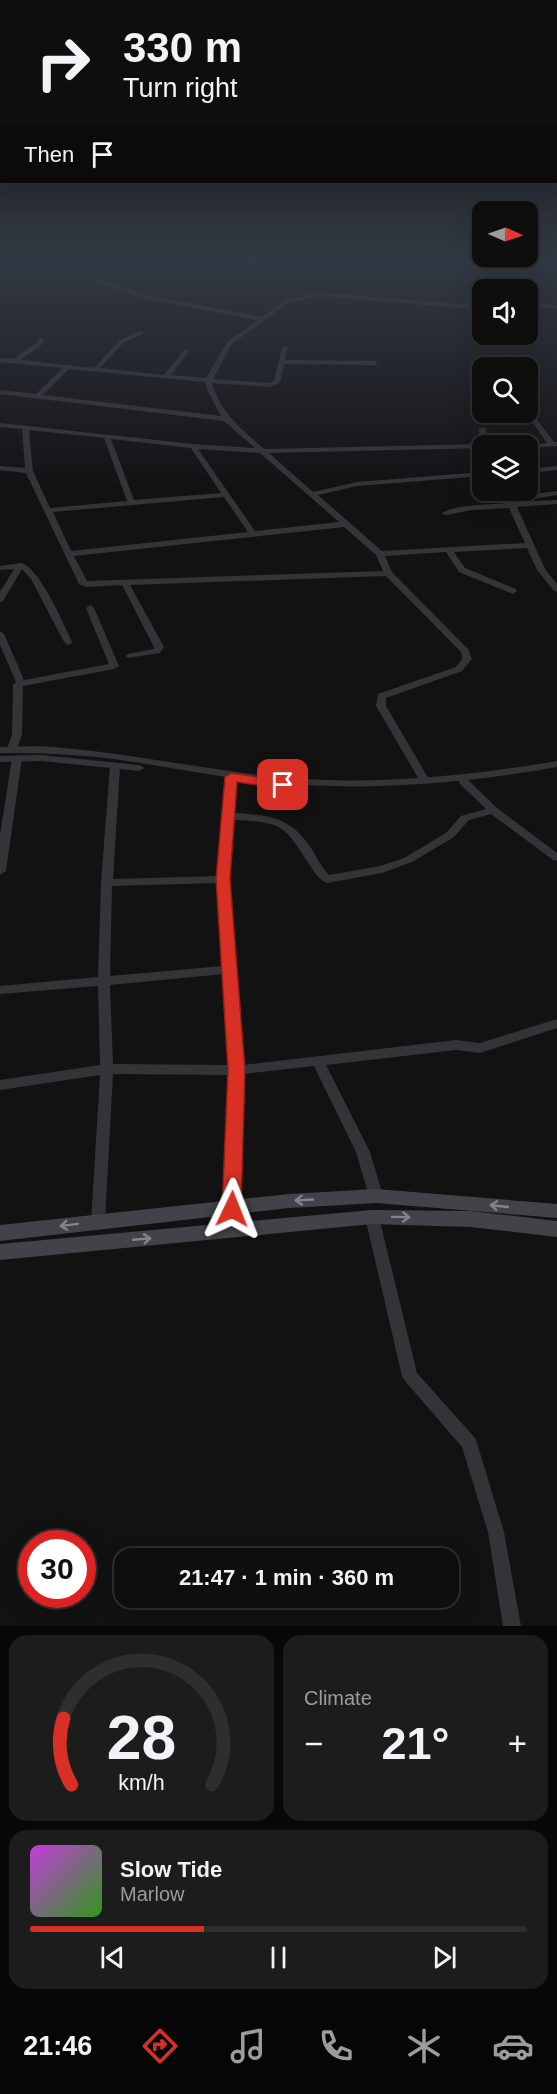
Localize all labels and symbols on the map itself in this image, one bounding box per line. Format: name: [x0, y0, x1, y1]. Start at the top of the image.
north arrow: [472, 201, 538, 267]
pin: [257, 759, 308, 810]
position arrow: [200, 1177, 264, 1241]
one-way arrow: [295, 1194, 315, 1205]
one-way arrow: [489, 1200, 509, 1211]
one-way arrow: [391, 1211, 411, 1223]
one-way arrow: [59, 1220, 79, 1231]
one-way arrow: [131, 1233, 151, 1244]
speed limit sign: 30: [18, 1530, 96, 1608]

